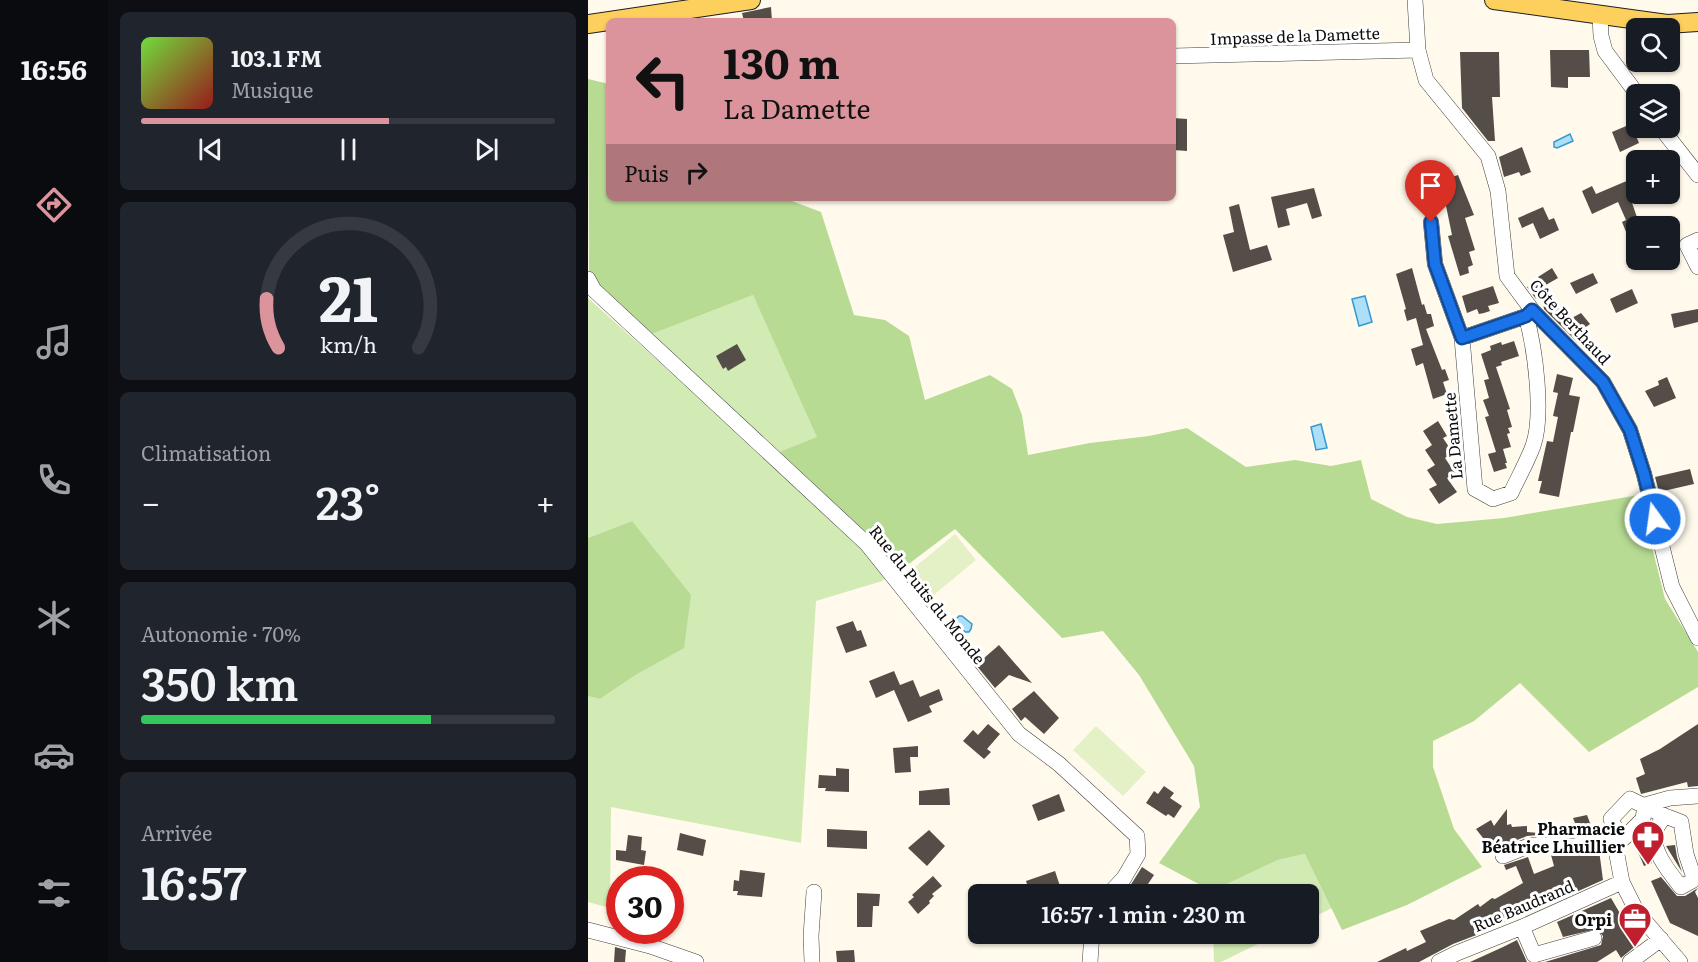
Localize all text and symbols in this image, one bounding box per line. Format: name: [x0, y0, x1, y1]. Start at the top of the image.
map controls: [1626, 18, 1680, 270]
button: search: [1626, 18, 1680, 72]
street label: Impasse de la Damette: [1210, 20, 1380, 50]
text: 130 m: [723, 30, 840, 92]
text: 103.1 FM: [231, 41, 322, 74]
icon: left: [624, 42, 702, 120]
text: 16:56: [21, 48, 87, 88]
text: Musique: [231, 74, 313, 104]
button: layers: [1626, 84, 1680, 138]
text: La Damette: [723, 87, 870, 127]
icon: previous: [194, 133, 227, 166]
icon: pause: [332, 133, 365, 166]
icon: next: [470, 133, 503, 166]
button: +: [1626, 150, 1680, 204]
text: Puis: [624, 156, 668, 189]
icon: right: [680, 156, 713, 189]
pin: [1405, 160, 1456, 222]
icon: arrive: [1414, 169, 1447, 202]
icon: directions: [33, 184, 75, 226]
button: −: [1626, 216, 1680, 270]
text: 21: [318, 249, 378, 341]
street label: Côte Berthaud: [1525, 273, 1617, 369]
icon: music: [33, 321, 75, 363]
text: km/h: [319, 328, 377, 360]
street label: La Damette: [1436, 391, 1468, 481]
text: Climatisation: [141, 437, 271, 467]
icon: phone: [33, 459, 75, 501]
text: 23°: [316, 467, 380, 534]
text: −: [141, 476, 160, 525]
text: +: [536, 476, 555, 525]
position arrow: [1623, 487, 1687, 551]
street label: Rue du Puits du Monde: [864, 519, 992, 669]
icon: climate: [33, 597, 75, 639]
text: Autonomie · 70%: [141, 618, 301, 648]
text: 350 km: [141, 648, 299, 715]
icon: car: [33, 734, 75, 776]
place label: Pharmacie Béatrice Lhuillier: [1481, 816, 1625, 858]
text: Arrivée: [141, 817, 212, 847]
pharmacy icon: Pharmacie Béatrice Lhuillier: [1630, 819, 1666, 866]
text: 16:57: [141, 847, 247, 914]
speed limit sign: 30: [606, 866, 684, 944]
icon: filters: [33, 872, 75, 914]
street label: Rue Baudrand: [1469, 873, 1577, 937]
text: 16:57 · 1 min · 230 m: [1041, 897, 1246, 930]
office icon: Orpi: [1617, 901, 1653, 948]
place label: Orpi: [1574, 907, 1612, 931]

